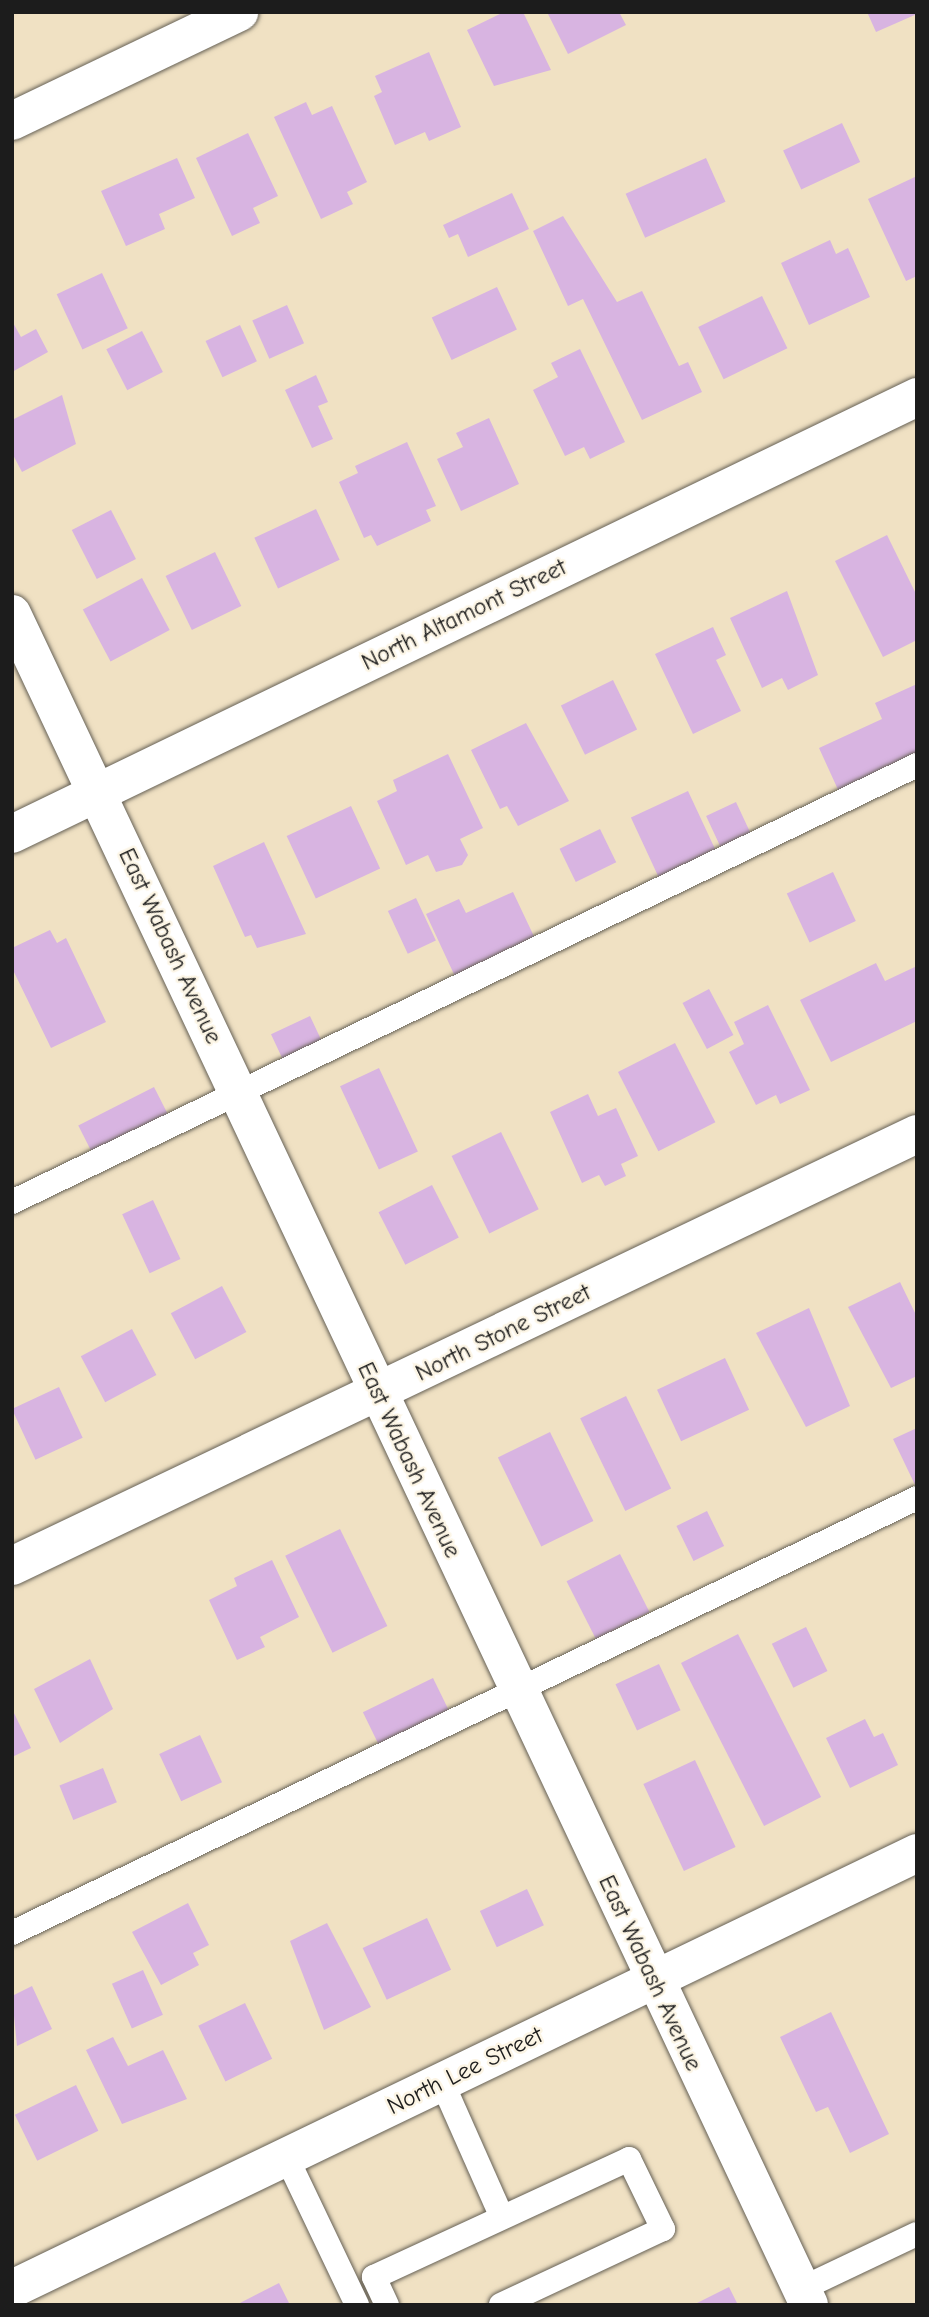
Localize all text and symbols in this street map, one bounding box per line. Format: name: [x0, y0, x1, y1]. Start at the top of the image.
street label: North Altamont Street: [357, 553, 571, 677]
street label: East Wabash Avenue: [112, 844, 228, 1048]
street label: North Stone Street: [411, 1278, 595, 1388]
street label: East Wabash Avenue: [351, 1358, 467, 1562]
street label: East Wabash Avenue: [592, 1871, 708, 2075]
street label: North Lee Street: [383, 2021, 547, 2121]

